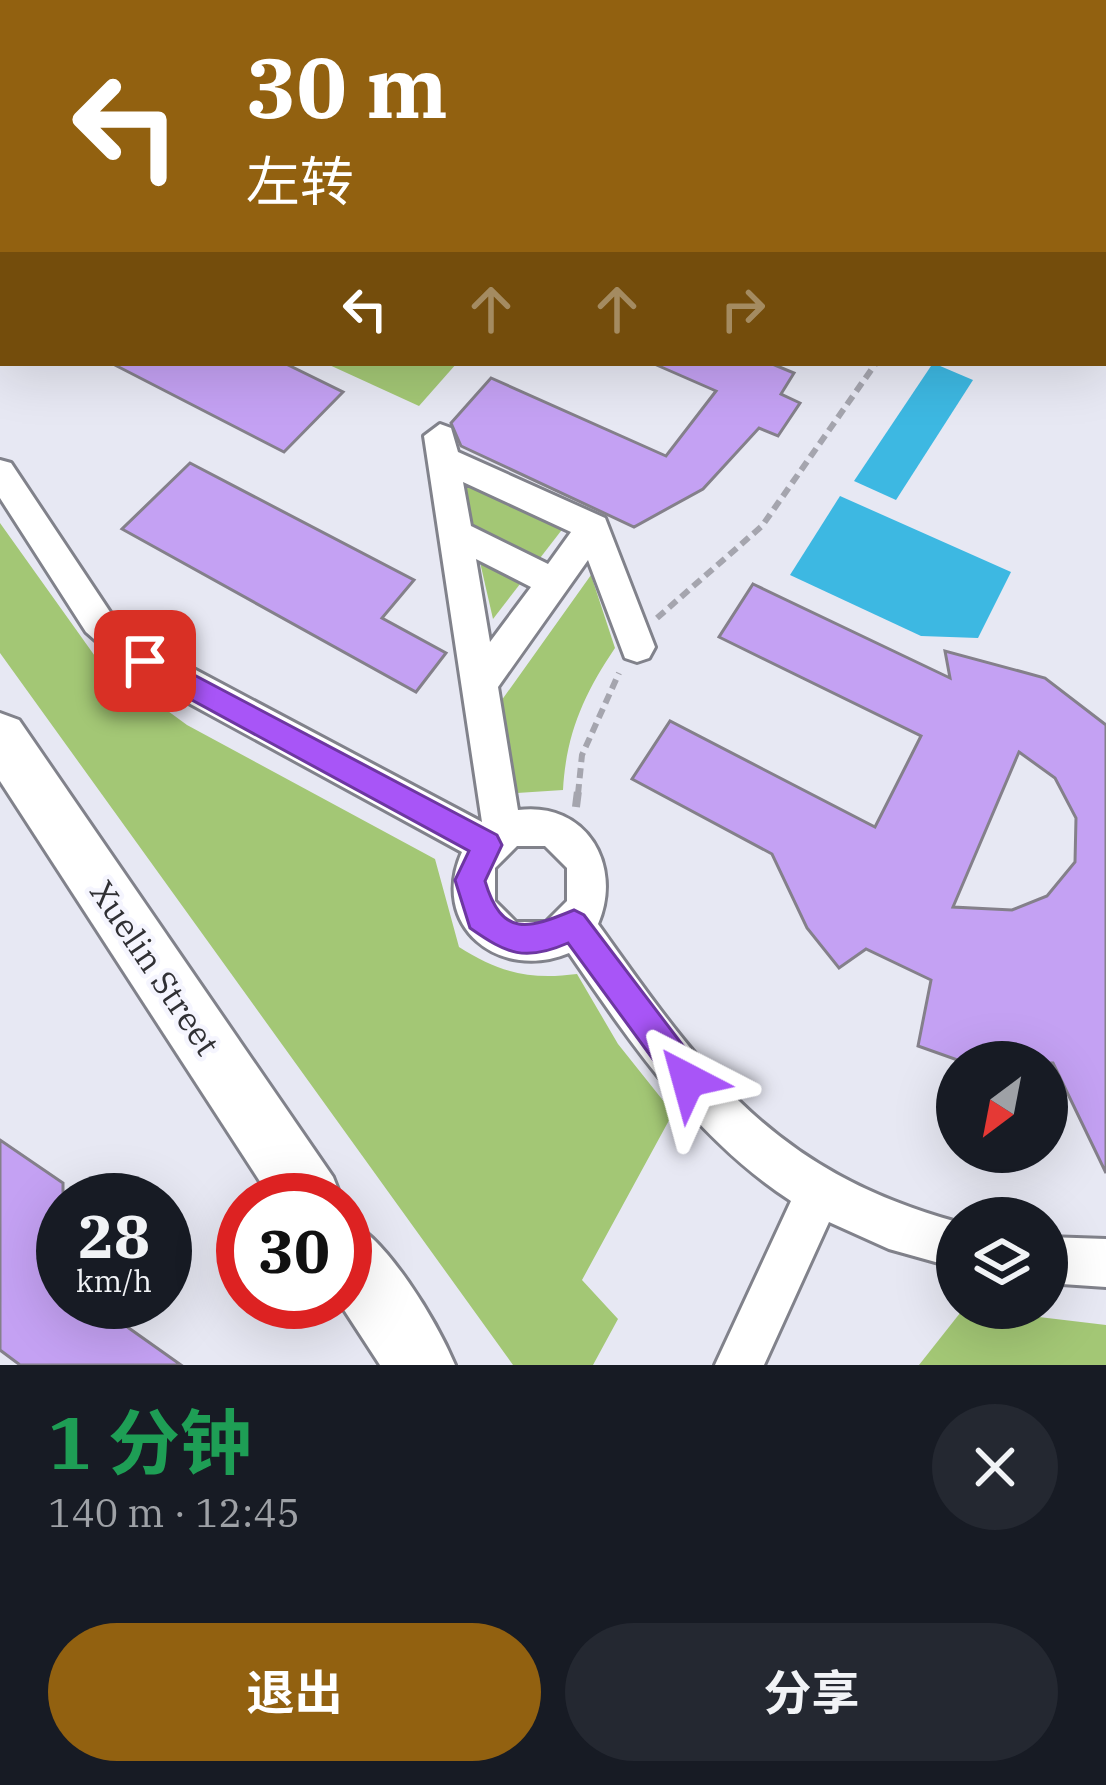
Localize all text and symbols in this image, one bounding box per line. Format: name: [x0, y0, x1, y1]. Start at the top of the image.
text: 30 m: [246, 32, 448, 141]
icon: left: [48, 48, 204, 204]
text: 左转: [246, 146, 354, 216]
icon: left: [332, 276, 398, 342]
icon: ahead: [458, 276, 524, 342]
icon: ahead: [584, 276, 650, 342]
icon: right: [710, 276, 776, 342]
pin: [94, 610, 196, 712]
icon: arrive: [112, 628, 178, 694]
street label: Xuelin Street: [81, 872, 230, 1063]
position arrow: [625, 1017, 751, 1143]
north arrow: [936, 1041, 1068, 1173]
map controls: [936, 1041, 1068, 1329]
speed limit sign: 30: [216, 1173, 372, 1329]
text: 28: [78, 1196, 150, 1275]
button: layers: [936, 1197, 1068, 1329]
text: km/h: [76, 1261, 152, 1300]
text: 1 分钟: [48, 1395, 252, 1489]
button: close: [932, 1404, 1058, 1530]
text: 140 m · 12:45: [48, 1487, 300, 1538]
button: 退出: [48, 1623, 541, 1761]
button: 分享: [565, 1623, 1058, 1761]

